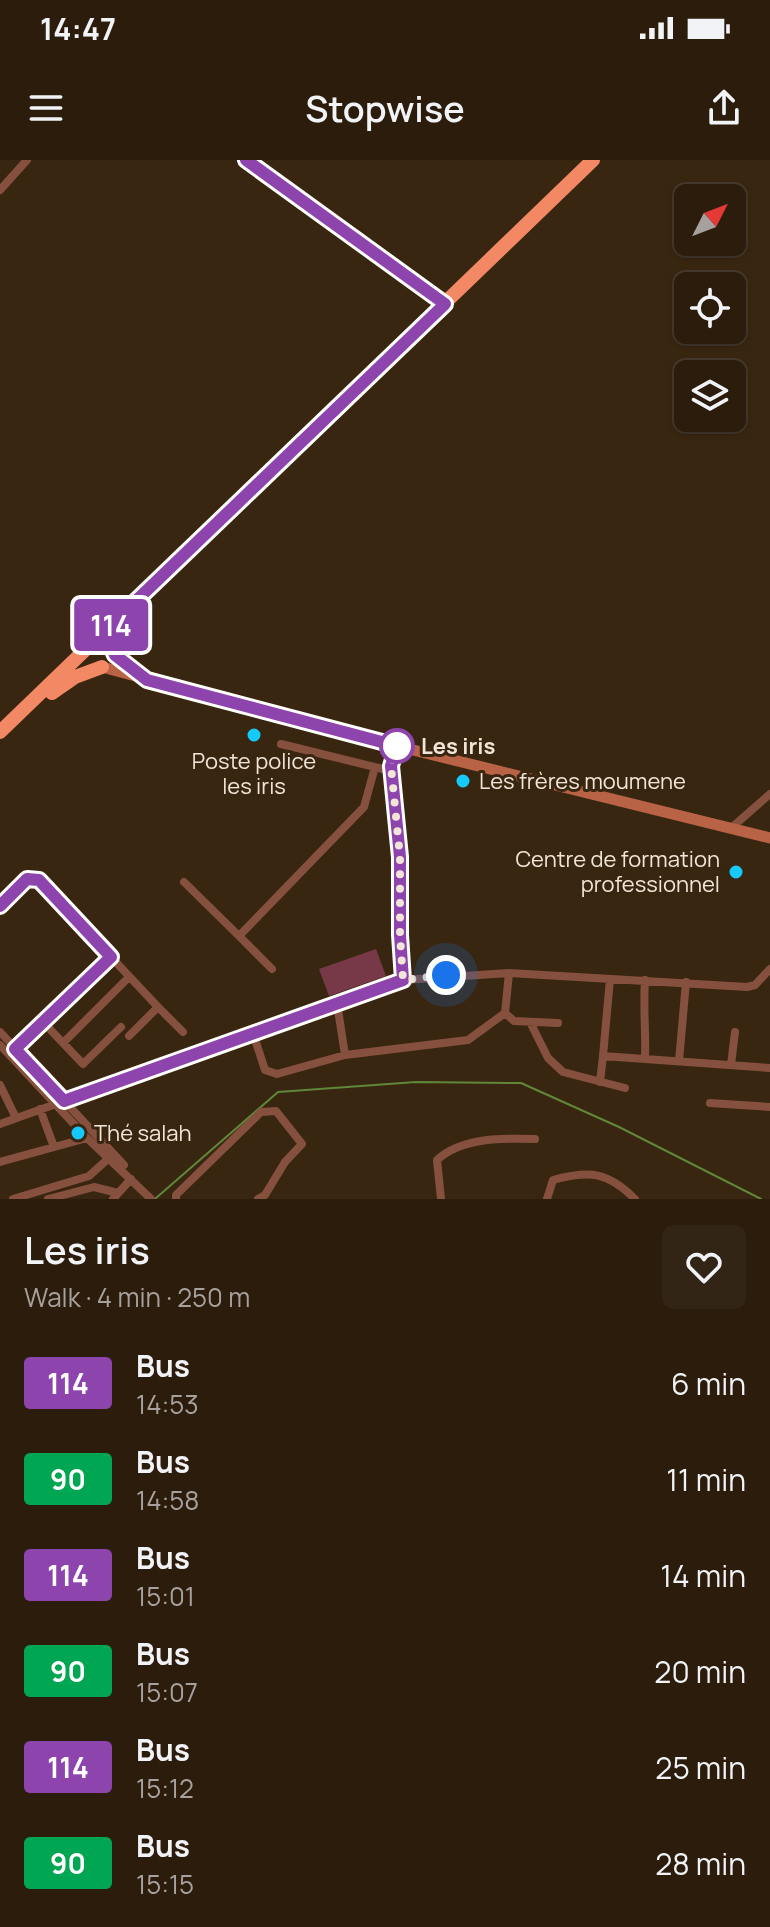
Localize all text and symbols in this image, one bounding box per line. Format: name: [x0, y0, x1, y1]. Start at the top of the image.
text: 14:47: [40, 8, 116, 49]
text: Stopwise: [305, 84, 465, 133]
icon: menu: [24, 86, 68, 130]
icon: share: [702, 86, 746, 130]
north arrow: [674, 184, 746, 256]
map controls: [674, 184, 746, 432]
button: locate: [674, 272, 746, 344]
button: layers: [674, 360, 746, 432]
line badge: 114: [65, 599, 157, 651]
text: 114: [90, 606, 132, 644]
marker: Poste police les iris: [245, 726, 263, 744]
marker: Les iris: [380, 729, 414, 763]
place label: Les iris: [421, 731, 495, 761]
place label: Poste police les iris: [192, 746, 316, 801]
place label: Les frères moumene: [479, 766, 686, 796]
marker: Les frères moumene: [454, 772, 472, 790]
place label: Centre de formation professionnel: [515, 844, 720, 899]
marker: Centre de formation professionnel: [727, 863, 745, 881]
your location: [426, 955, 466, 995]
place label: Thé salah: [94, 1118, 192, 1148]
marker: Thé salah: [69, 1124, 87, 1142]
text: Les iris: [24, 1223, 150, 1275]
button: heart: [662, 1225, 746, 1309]
text: Walk · 4 min · 250 m: [24, 1279, 250, 1315]
text: Bus: [136, 1345, 190, 1386]
text: 6 min: [671, 1363, 746, 1404]
text: 114: [47, 1364, 89, 1402]
text: 14:53: [136, 1386, 199, 1422]
text: Bus: [136, 1441, 190, 1482]
text: 11 min: [666, 1459, 746, 1500]
text: 90: [50, 1460, 86, 1498]
text: 14:58: [136, 1482, 199, 1518]
text: Bus: [136, 1537, 190, 1578]
text: 14 min: [660, 1555, 746, 1596]
text: 114: [47, 1556, 89, 1594]
text: 15:01: [136, 1578, 195, 1614]
text: Bus: [136, 1633, 190, 1674]
text: 20 min: [654, 1651, 746, 1692]
text: 90: [50, 1652, 86, 1690]
text: 15:07: [136, 1674, 198, 1710]
text: Bus: [136, 1729, 190, 1770]
text: 25 min: [655, 1747, 746, 1788]
text: 114: [47, 1748, 89, 1786]
text: 15:12: [136, 1770, 194, 1806]
text: Bus: [136, 1825, 190, 1866]
text: 28 min: [655, 1843, 746, 1884]
text: 90: [50, 1844, 86, 1882]
text: 15:15: [136, 1866, 194, 1902]

